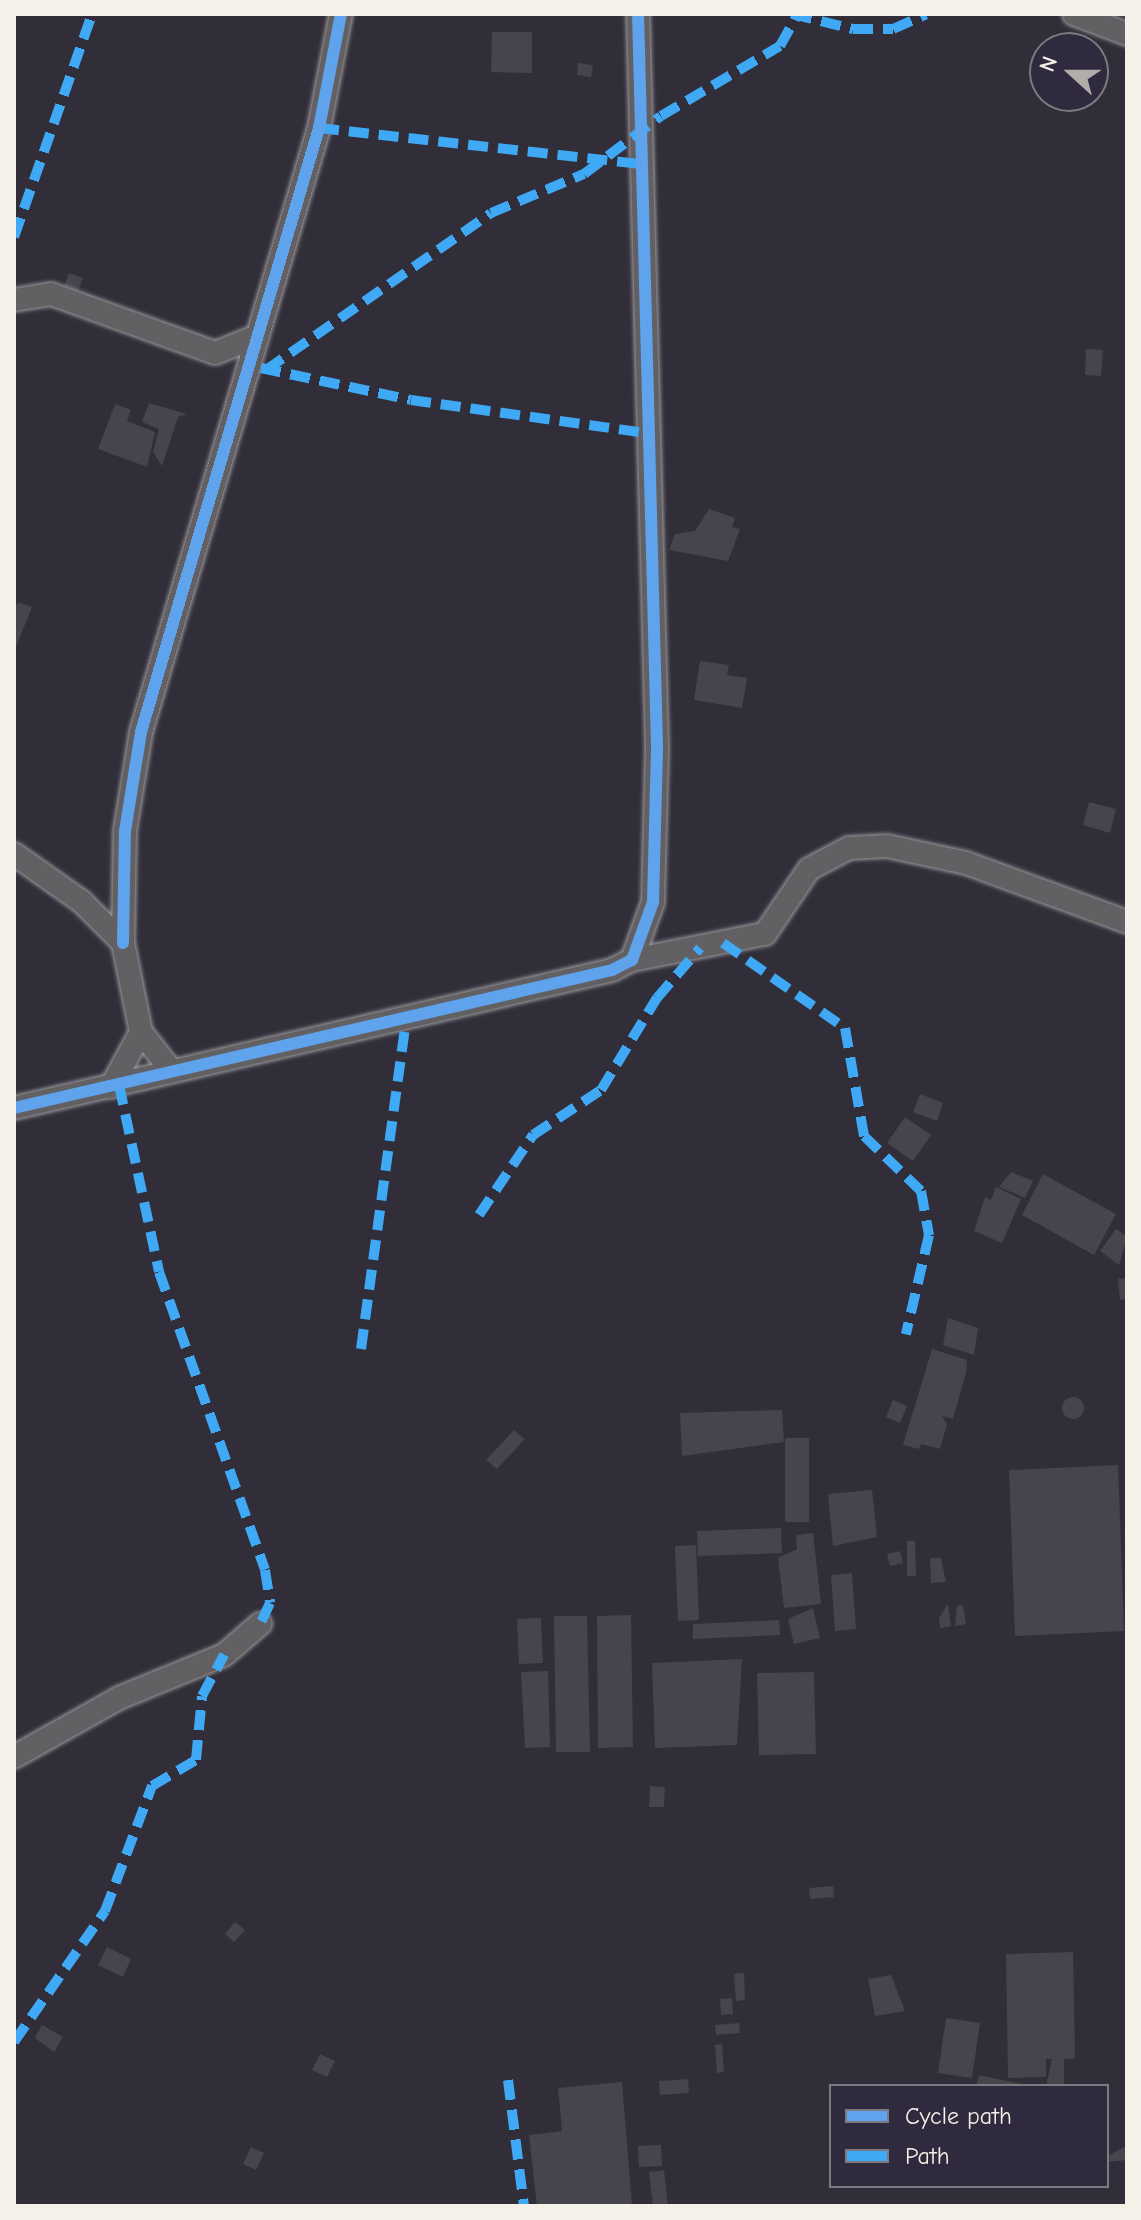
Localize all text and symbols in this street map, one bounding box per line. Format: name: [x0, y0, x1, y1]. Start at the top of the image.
north arrow: [1029, 32, 1109, 112]
text: N: [1034, 53, 1063, 75]
legend: [829, 2084, 1109, 2188]
text: Cycle path: [905, 2102, 1012, 2130]
text: Path: [905, 2142, 950, 2170]

